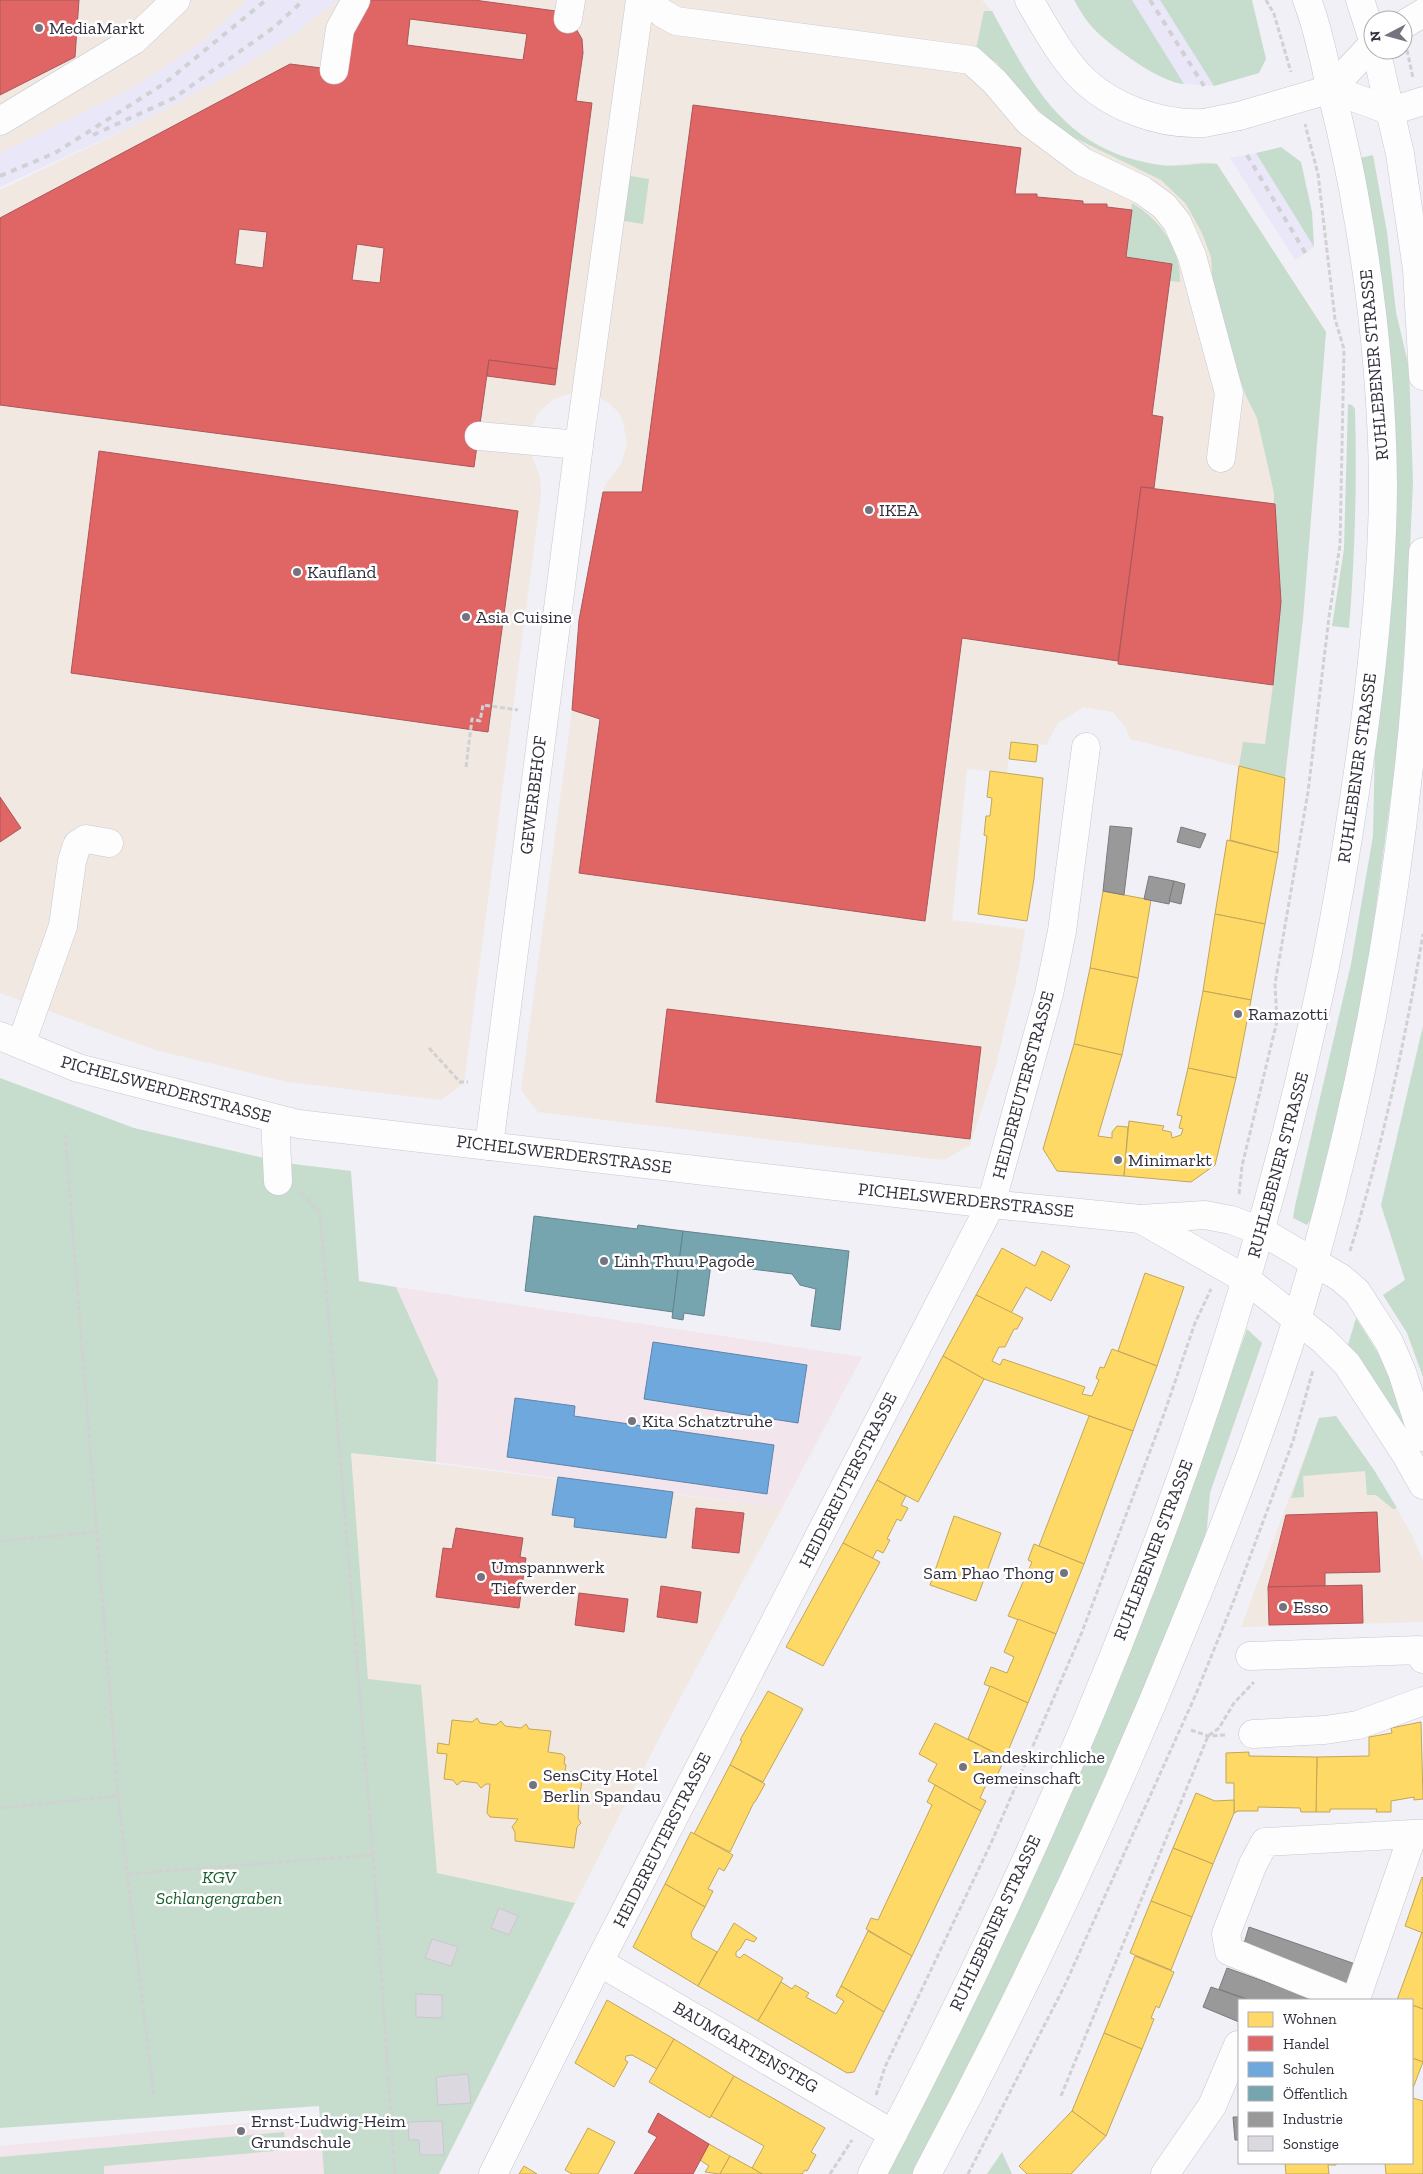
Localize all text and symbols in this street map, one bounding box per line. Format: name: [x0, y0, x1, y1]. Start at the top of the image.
north arrow: [1363, 10, 1413, 60]
place label: MediaMarkt: [49, 17, 145, 39]
marker: MediaMarkt: [33, 22, 45, 34]
text: N: [1367, 30, 1385, 42]
street label: RUHLEBENER STRASSE: [1355, 269, 1393, 461]
place label: IKEA: [879, 499, 919, 521]
marker: IKEA: [863, 504, 875, 516]
place label: Kaufland: [307, 561, 377, 583]
marker: Kaufland: [291, 566, 303, 578]
place label: Asia Cuisine: [476, 606, 572, 628]
marker: Asia Cuisine: [460, 611, 472, 623]
street label: RUHLEBENER STRASSE: [1333, 672, 1381, 864]
street label: GEWERBEHOF: [515, 734, 551, 856]
street label: HEIDEREUTERSTRASSE: [987, 989, 1059, 1181]
place label: Ramazotti: [1248, 1003, 1328, 1025]
marker: Ramazotti: [1232, 1008, 1244, 1020]
street label: PICHELSWERDERSTRASSE: [58, 1050, 274, 1128]
street label: RUHLEBENER STRASSE: [1243, 1070, 1313, 1260]
street label: PICHELSWERDERSTRASSE: [455, 1130, 673, 1178]
place label: Minimarkt: [1128, 1149, 1212, 1171]
marker: Minimarkt: [1112, 1154, 1124, 1166]
street label: PICHELSWERDERSTRASSE: [857, 1178, 1075, 1222]
place label: Linh Thuu Pagode: [614, 1250, 755, 1272]
marker: Linh Thuu Pagode: [598, 1255, 610, 1267]
street label: HEIDEREUTERSTRASSE: [794, 1389, 902, 1571]
place label: Kita Schatztruhe: [642, 1410, 773, 1432]
marker: Kita Schatztruhe: [626, 1415, 638, 1427]
street label: RUHLEBENER STRASSE: [1108, 1457, 1198, 1643]
place label: Umspannwerk Tiefwerder: [491, 1556, 605, 1599]
place label: Sam Phao Thong: [923, 1562, 1054, 1584]
marker: Sam Phao Thong: [1058, 1567, 1070, 1579]
marker: Umspannwerk Tiefwerder: [475, 1571, 487, 1583]
place label: Esso: [1293, 1596, 1329, 1618]
marker: Esso: [1277, 1601, 1289, 1613]
place label: Landeskirchliche Gemeinschaft: [973, 1746, 1105, 1789]
street label: HEIDEREUTERSTRASSE: [608, 1749, 716, 1931]
marker: Landeskirchliche Gemeinschaft: [957, 1761, 969, 1773]
place label: SensCity Hotel Berlin Spandau: [543, 1764, 661, 1807]
marker: SensCity Hotel Berlin Spandau: [527, 1779, 539, 1791]
street label: RUHLEBENER STRASSE: [945, 1832, 1045, 2014]
park label: KGV Schlangengraben: [156, 1866, 282, 1909]
street label: BAUMGARTENSTEG: [670, 1997, 822, 2097]
legend: [1238, 1999, 1413, 2164]
text: Wohnen: [1283, 2010, 1337, 2028]
text: Handel: [1283, 2035, 1329, 2053]
text: Schulen: [1283, 2060, 1335, 2078]
text: Öffentlich: [1283, 2085, 1348, 2103]
place label: Ernst-Ludwig-Heim Grundschule: [251, 2110, 406, 2153]
text: Industrie: [1283, 2110, 1343, 2128]
marker: Ernst-Ludwig-Heim Grundschule: [235, 2125, 247, 2137]
text: Sonstige: [1283, 2135, 1339, 2153]

